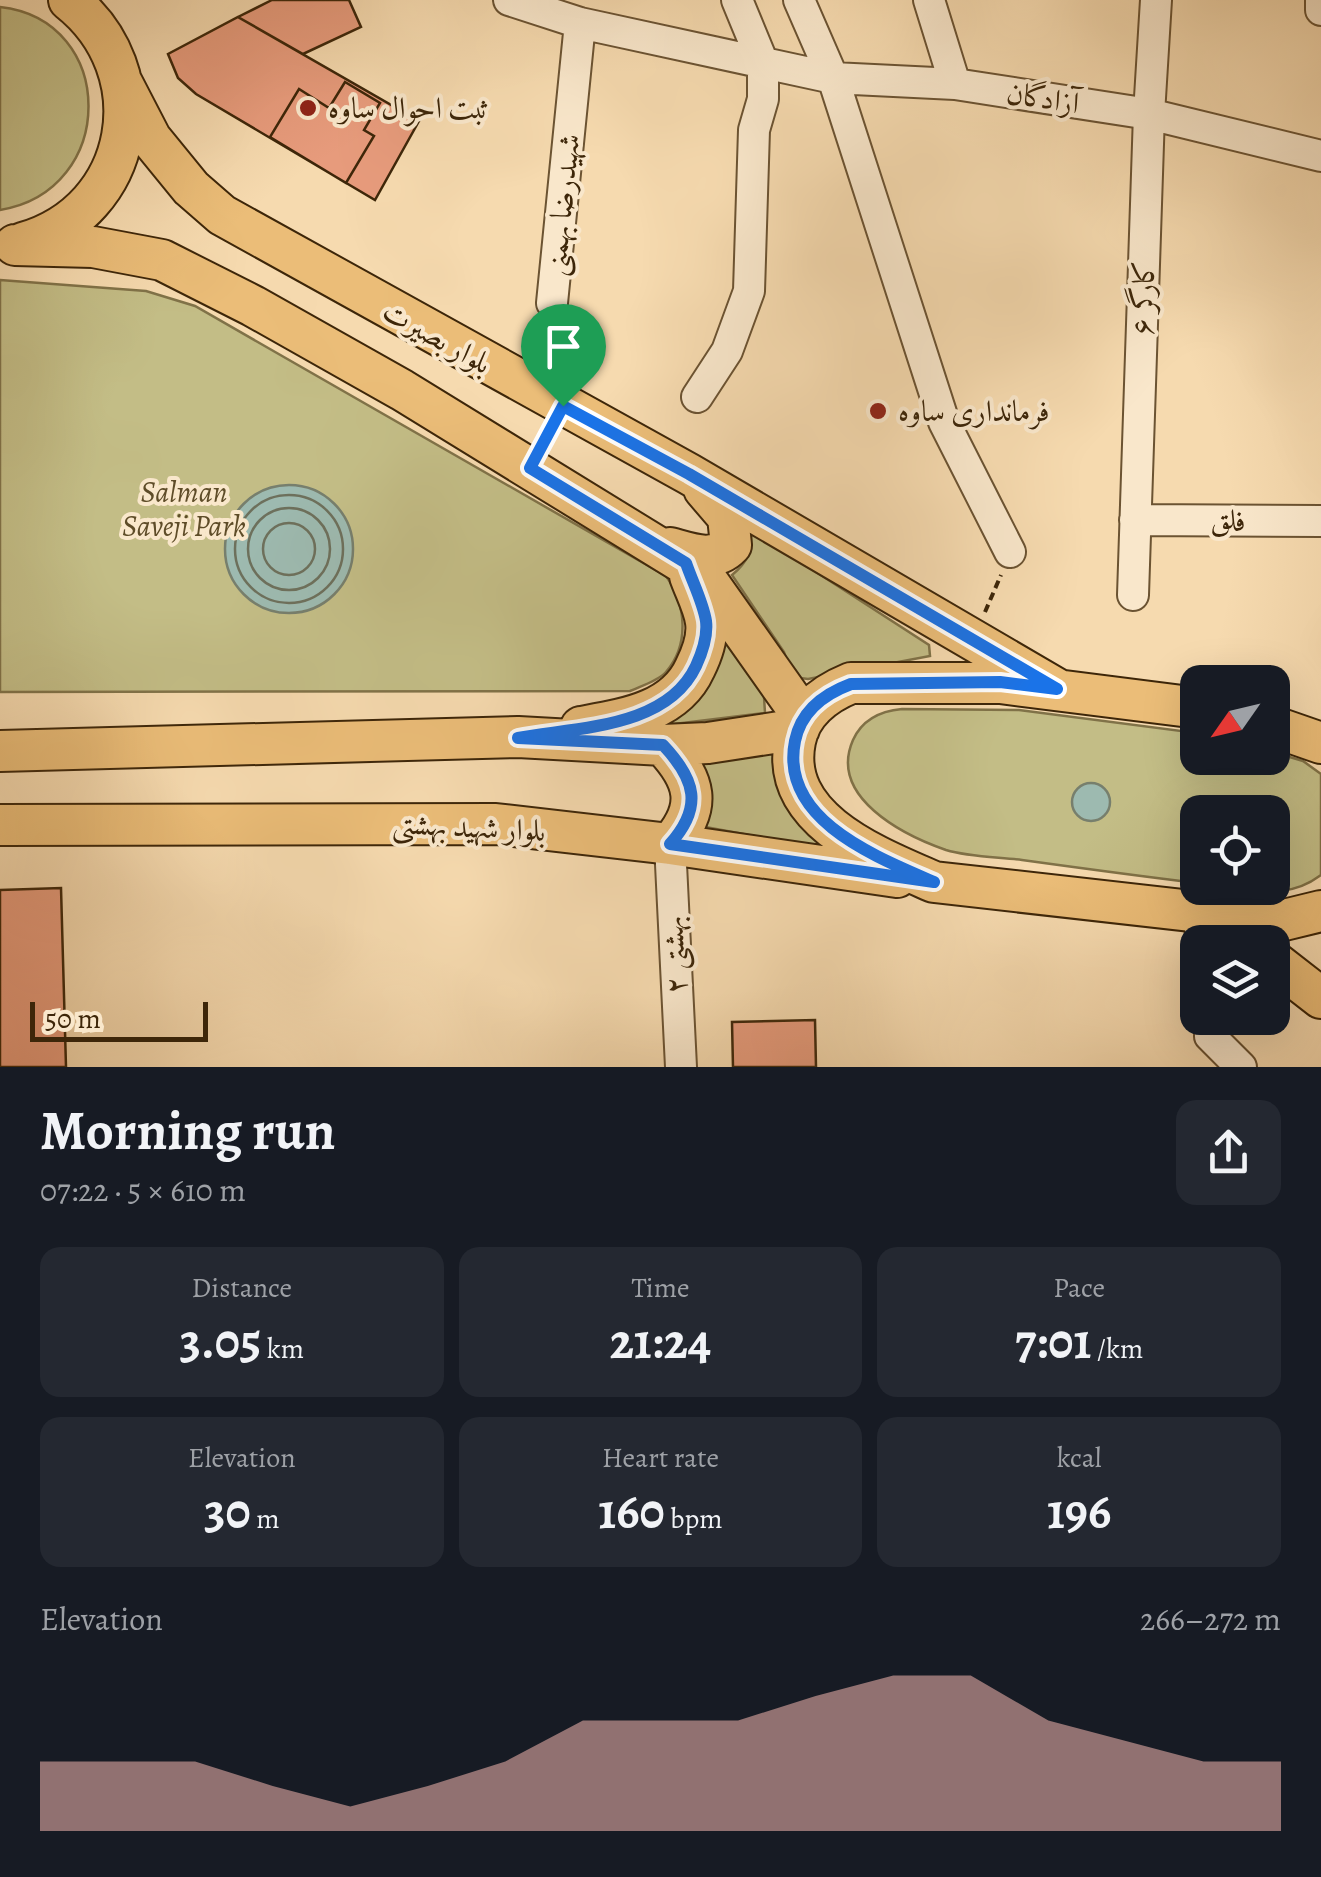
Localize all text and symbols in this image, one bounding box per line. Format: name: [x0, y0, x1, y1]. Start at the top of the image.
street label: آزادگان: [1004, 73, 1086, 124]
place label: ثبت احوال ساوه: [328, 88, 489, 128]
marker: ثبت احوال ساوه: [297, 97, 319, 119]
street label: شهیدرضا بهمنی: [535, 132, 591, 278]
street label: کارگر ۶: [1122, 260, 1164, 336]
street label: بلوار بصیرت: [375, 291, 499, 383]
pin: [521, 304, 606, 407]
icon: arrive: [536, 319, 591, 374]
place label: فرمانداری ساوه: [898, 391, 1050, 431]
marker: فرمانداری ساوه: [867, 400, 889, 422]
park label: Salman Saveji Park: [122, 472, 246, 546]
street label: فلق: [1210, 501, 1246, 541]
north arrow: [1180, 665, 1290, 775]
map controls: [1180, 665, 1290, 1035]
button: locate: [1180, 795, 1290, 905]
street label: بلوار شهید بهشتی: [391, 803, 547, 853]
street label: بهشتی ۲: [652, 915, 698, 995]
button: layers: [1180, 925, 1290, 1035]
scale bar: [30, 997, 208, 1042]
text: 50 m: [45, 1000, 101, 1038]
text: Morning run: [40, 1093, 335, 1168]
button: share: [1176, 1100, 1281, 1205]
text: 07:22 · 5 × 610 m: [40, 1168, 246, 1212]
text: Distance: [192, 1269, 292, 1307]
text: Time: [631, 1269, 690, 1307]
text: Pace: [1053, 1269, 1105, 1307]
text: 3.05: [180, 1307, 261, 1375]
text: 21:24: [610, 1307, 711, 1375]
text: 7:01: [1015, 1307, 1091, 1375]
text: km: [261, 1330, 304, 1368]
text: /km: [1091, 1330, 1143, 1368]
text: Elevation: [188, 1439, 296, 1477]
text: Heart rate: [602, 1439, 719, 1477]
text: kcal: [1057, 1439, 1102, 1477]
text: 30: [204, 1477, 251, 1545]
text: 160: [598, 1477, 665, 1545]
text: 196: [1047, 1477, 1111, 1545]
text: m: [251, 1500, 280, 1538]
text: bpm: [665, 1500, 723, 1538]
text: Elevation: [40, 1597, 163, 1641]
text: 266–272 m: [1140, 1597, 1281, 1641]

